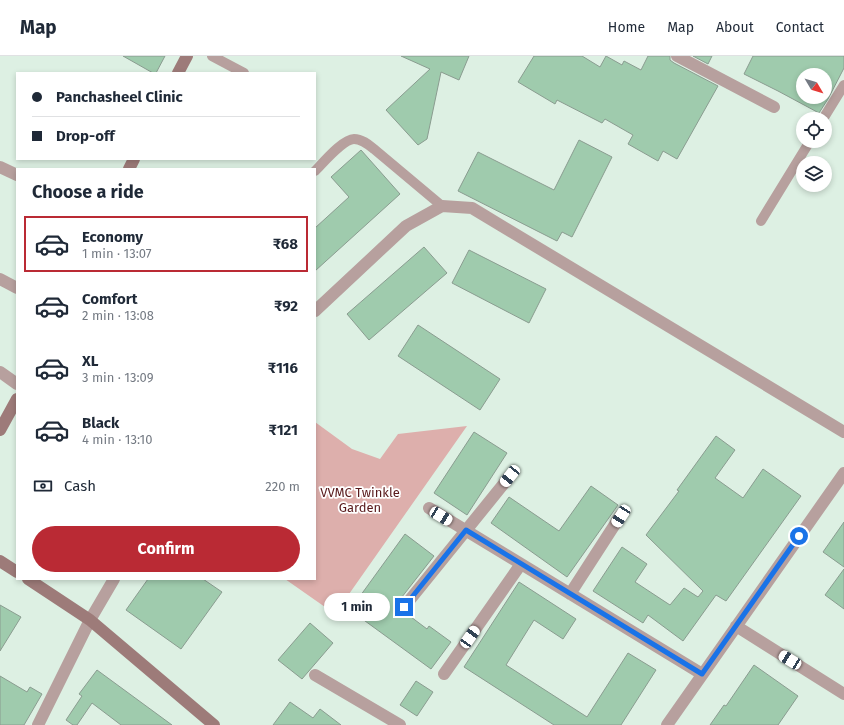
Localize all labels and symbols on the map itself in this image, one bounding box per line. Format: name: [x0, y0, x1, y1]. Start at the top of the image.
north arrow: [796, 68, 832, 104]
car: [498, 463, 522, 489]
park label: VVMC Twinkle Garden: [320, 485, 400, 515]
car: [609, 503, 633, 529]
car: [428, 505, 454, 527]
route start: [790, 527, 808, 545]
callout: 1 min: [324, 593, 390, 621]
route end: [395, 598, 413, 616]
car: [458, 624, 482, 650]
car: [777, 649, 803, 671]

